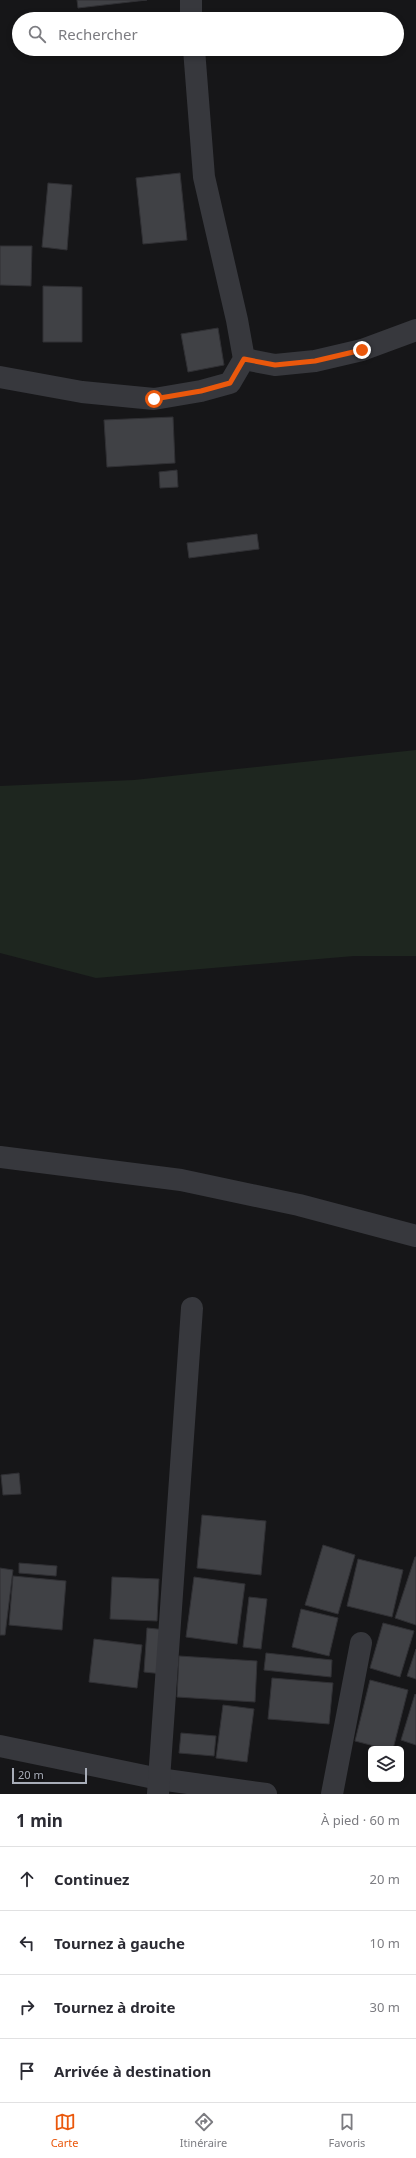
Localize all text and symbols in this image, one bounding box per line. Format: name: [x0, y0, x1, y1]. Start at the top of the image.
search box: [12, 12, 404, 56]
icon: search: [26, 23, 48, 45]
text: Rechercher: [58, 24, 138, 44]
route end: [353, 341, 371, 359]
route start: [145, 390, 163, 408]
map controls: [368, 1746, 404, 1782]
button: layers: [368, 1746, 404, 1782]
scale bar: [12, 1766, 87, 1785]
text: 20 m: [18, 1767, 44, 1782]
text: 1 min: [16, 1809, 63, 1832]
text: À pied · 60 m: [321, 1811, 400, 1829]
icon: ahead: [16, 1868, 38, 1890]
text: Continuez: [54, 1869, 129, 1889]
text: 20 m: [370, 1870, 400, 1888]
icon: left: [16, 1932, 38, 1954]
text: Tournez à gauche: [54, 1933, 185, 1953]
text: 10 m: [370, 1934, 400, 1952]
icon: right: [16, 1996, 38, 2018]
text: Tournez à droite: [54, 1997, 175, 2017]
text: 30 m: [370, 1998, 400, 2016]
icon: arrive: [16, 2060, 38, 2082]
text: Arrivée à destination: [54, 2061, 211, 2081]
tab: Carte: [51, 2111, 79, 2150]
tab: Itinéraire: [180, 2111, 227, 2150]
tab: Favoris: [329, 2111, 365, 2150]

